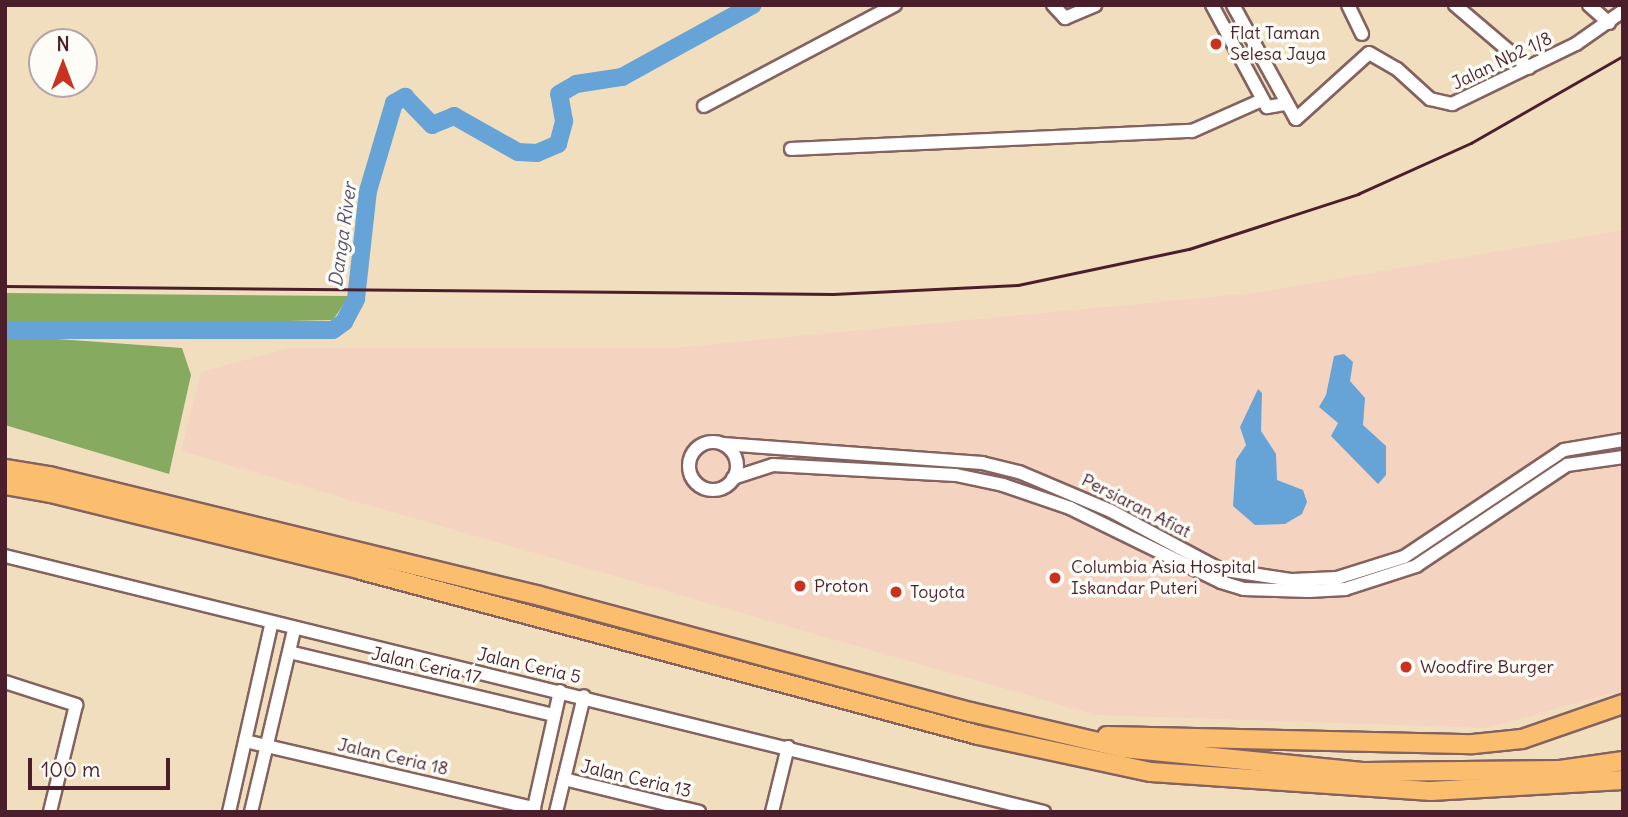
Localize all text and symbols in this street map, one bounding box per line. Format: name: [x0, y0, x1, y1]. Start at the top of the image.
place label: Flat Taman Selesa Jaya: [1230, 23, 1326, 66]
street label: Jalan Nb2 1/8: [1448, 27, 1556, 95]
north arrow: [28, 28, 98, 98]
text: N: [56, 32, 70, 56]
marker: Flat Taman Selesa Jaya: [1208, 36, 1224, 52]
water label: Danga River: [324, 182, 362, 288]
street label: Persiaran Afiat: [1078, 469, 1194, 543]
place label: Columbia Asia Hospital Iskandar Puteri: [1071, 557, 1256, 600]
marker: Columbia Asia Hospital Iskandar Puteri: [1045, 568, 1065, 588]
place label: Proton: [814, 575, 869, 597]
marker: Proton: [792, 578, 808, 594]
place label: Toyota: [910, 581, 965, 603]
marker: Toyota: [888, 584, 904, 600]
street label: Jalan Ceria 17: [369, 643, 483, 689]
street label: Jalan Ceria 5: [475, 644, 583, 688]
place label: Woodfire Burger: [1420, 656, 1554, 678]
marker: Woodfire Burger: [1398, 659, 1414, 675]
street label: Jalan Ceria 18: [336, 734, 450, 780]
scale bar: [32, 744, 173, 788]
text: 100 m: [41, 756, 100, 783]
street label: Jalan Ceria 13: [579, 756, 693, 802]

